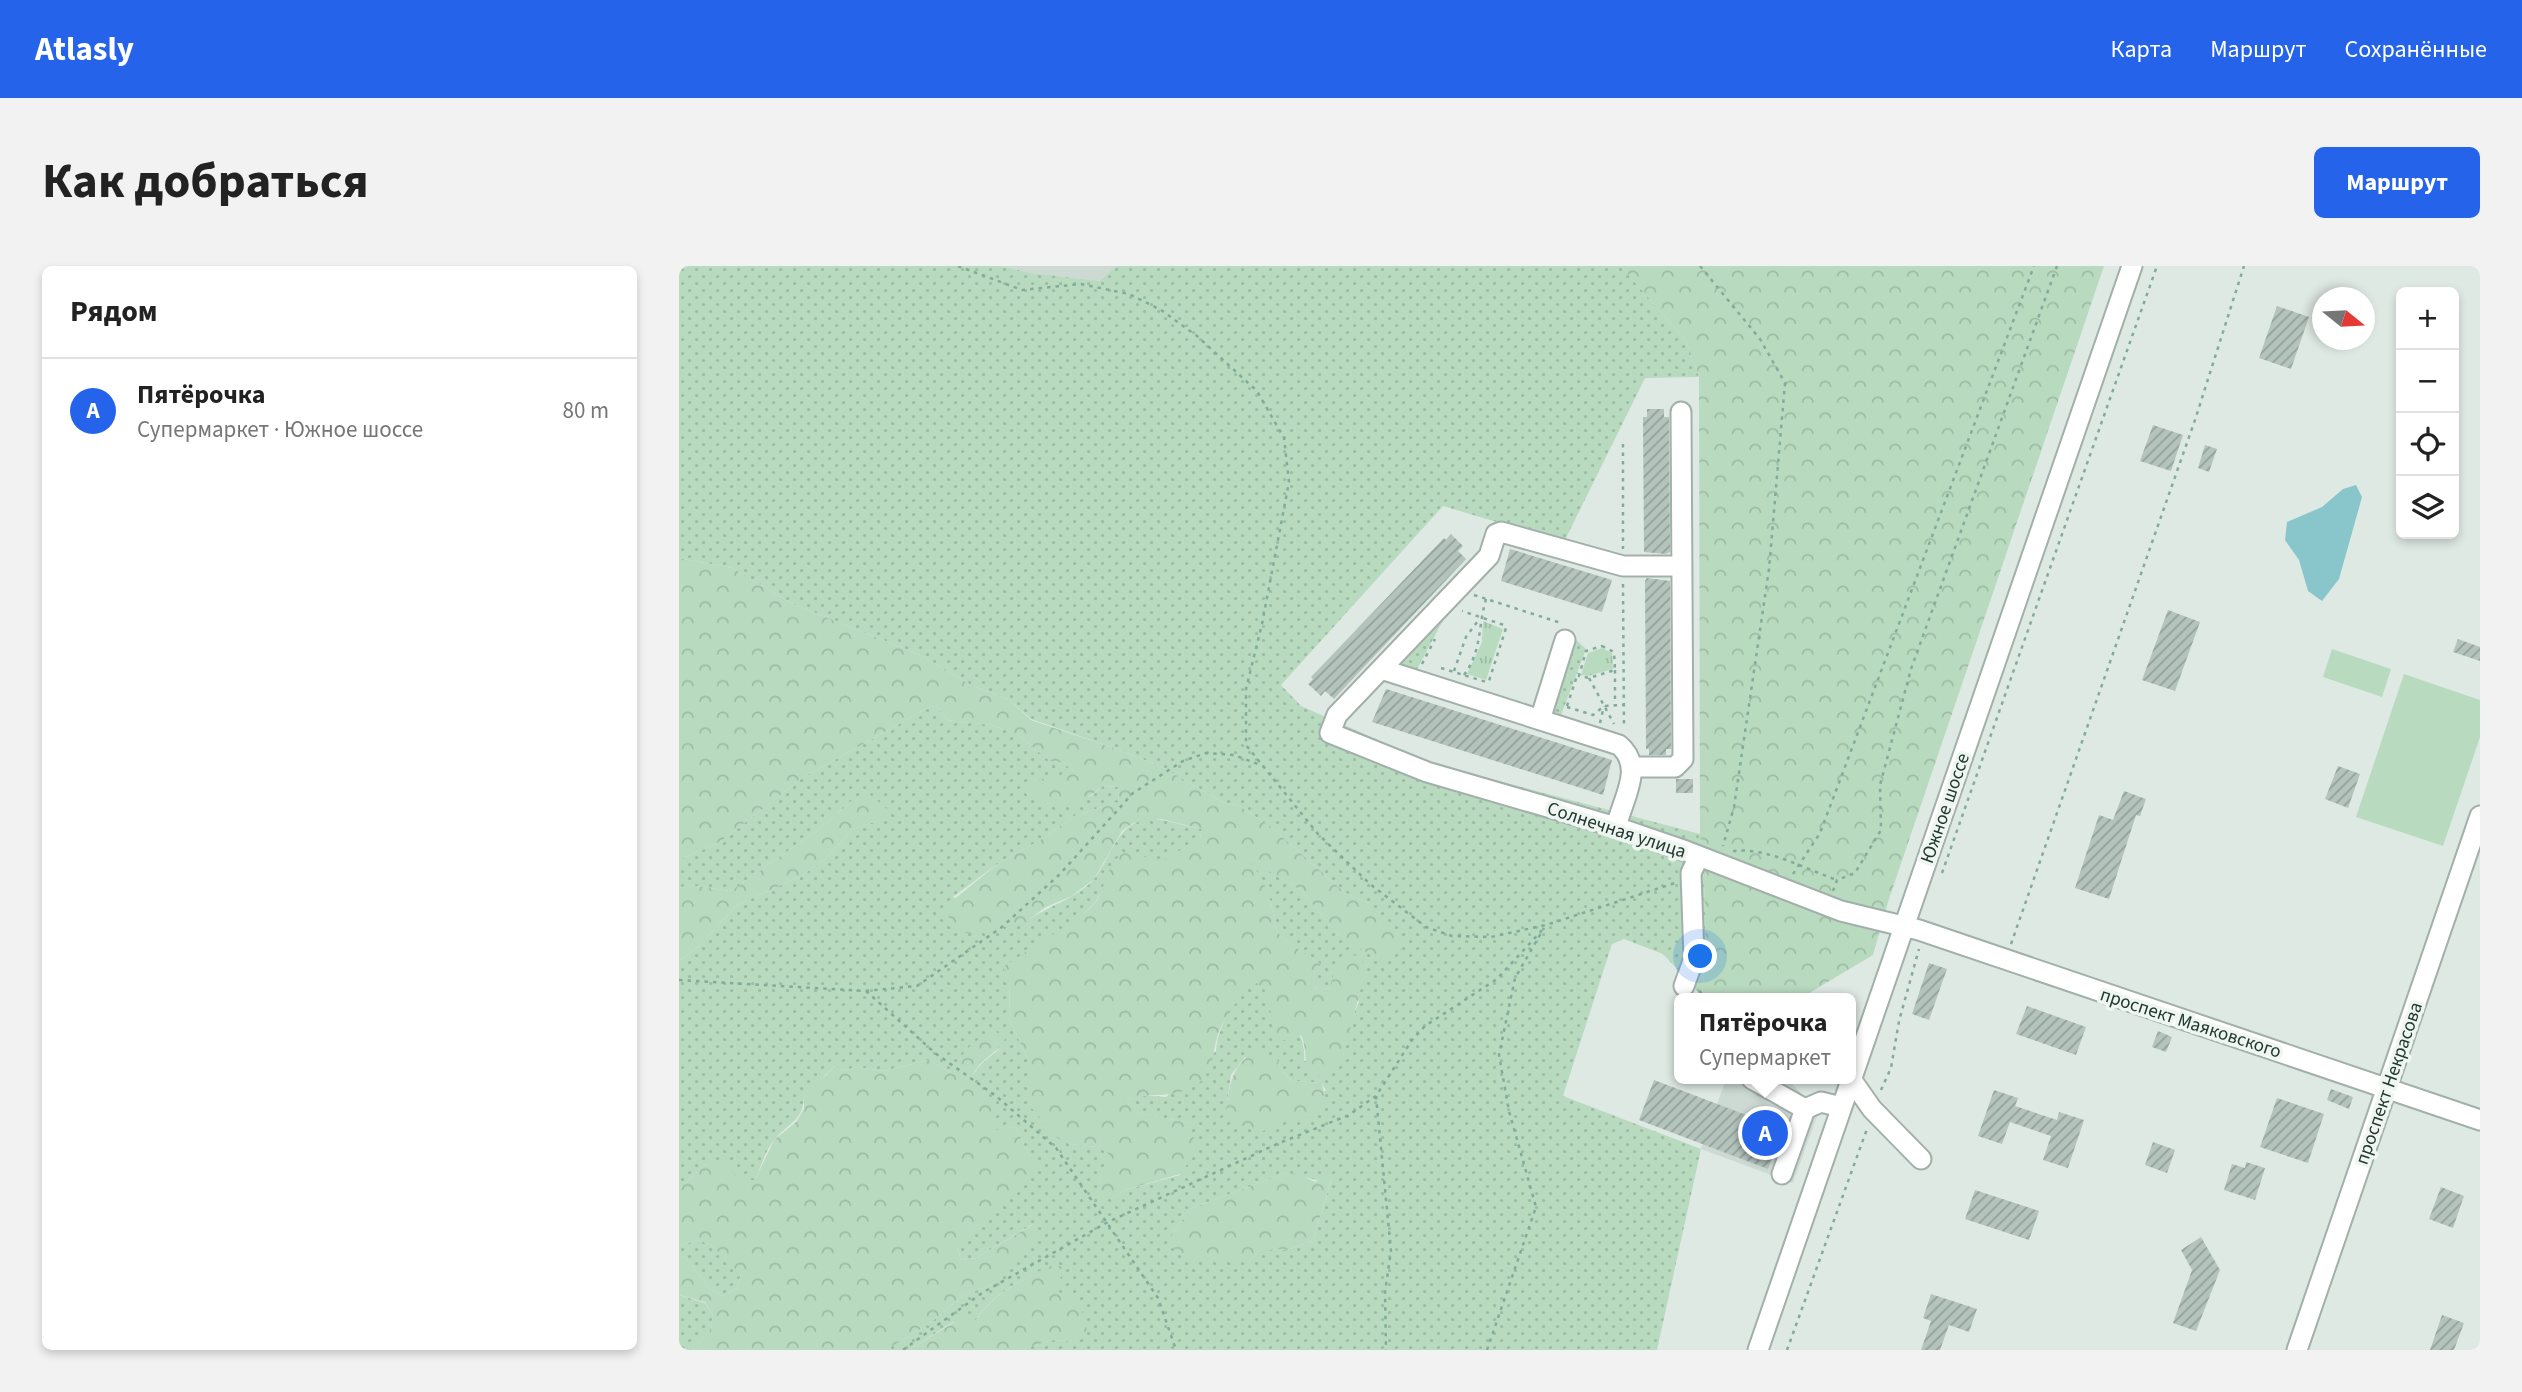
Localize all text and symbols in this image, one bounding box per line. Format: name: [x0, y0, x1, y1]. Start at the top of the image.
text: Atlasly: [35, 26, 134, 73]
text: Карта: [2111, 32, 2172, 67]
text: Маршрут: [2210, 32, 2306, 67]
text: Сохранённые: [2344, 32, 2487, 67]
text: Как добраться: [42, 147, 369, 217]
button: Маршрут: [2314, 147, 2480, 218]
north arrow: [2312, 287, 2375, 350]
map controls: [2396, 287, 2459, 539]
button: +: [2396, 287, 2459, 350]
text: Рядом: [70, 290, 158, 333]
button: −: [2396, 350, 2459, 413]
text: Пятёрочка: [137, 376, 266, 413]
text: A: [86, 394, 100, 427]
text: 80 m: [562, 394, 609, 427]
text: Супермаркет · Южное шоссе: [137, 413, 423, 446]
button: locate: [2396, 413, 2459, 476]
button: layers: [2396, 476, 2459, 539]
street label: Южное шоссе: [1914, 750, 1977, 867]
street label: Солнечная улица: [1544, 795, 1690, 866]
your location: [1683, 939, 1717, 973]
street label: проспект Маяковского: [2096, 981, 2285, 1065]
popup: [1674, 993, 1856, 1084]
street label: проспект Некрасова: [2349, 999, 2430, 1168]
text: Пятёрочка: [1699, 1004, 1827, 1041]
text: Супермаркет: [1699, 1041, 1831, 1074]
pin: A: [1742, 1107, 1788, 1159]

